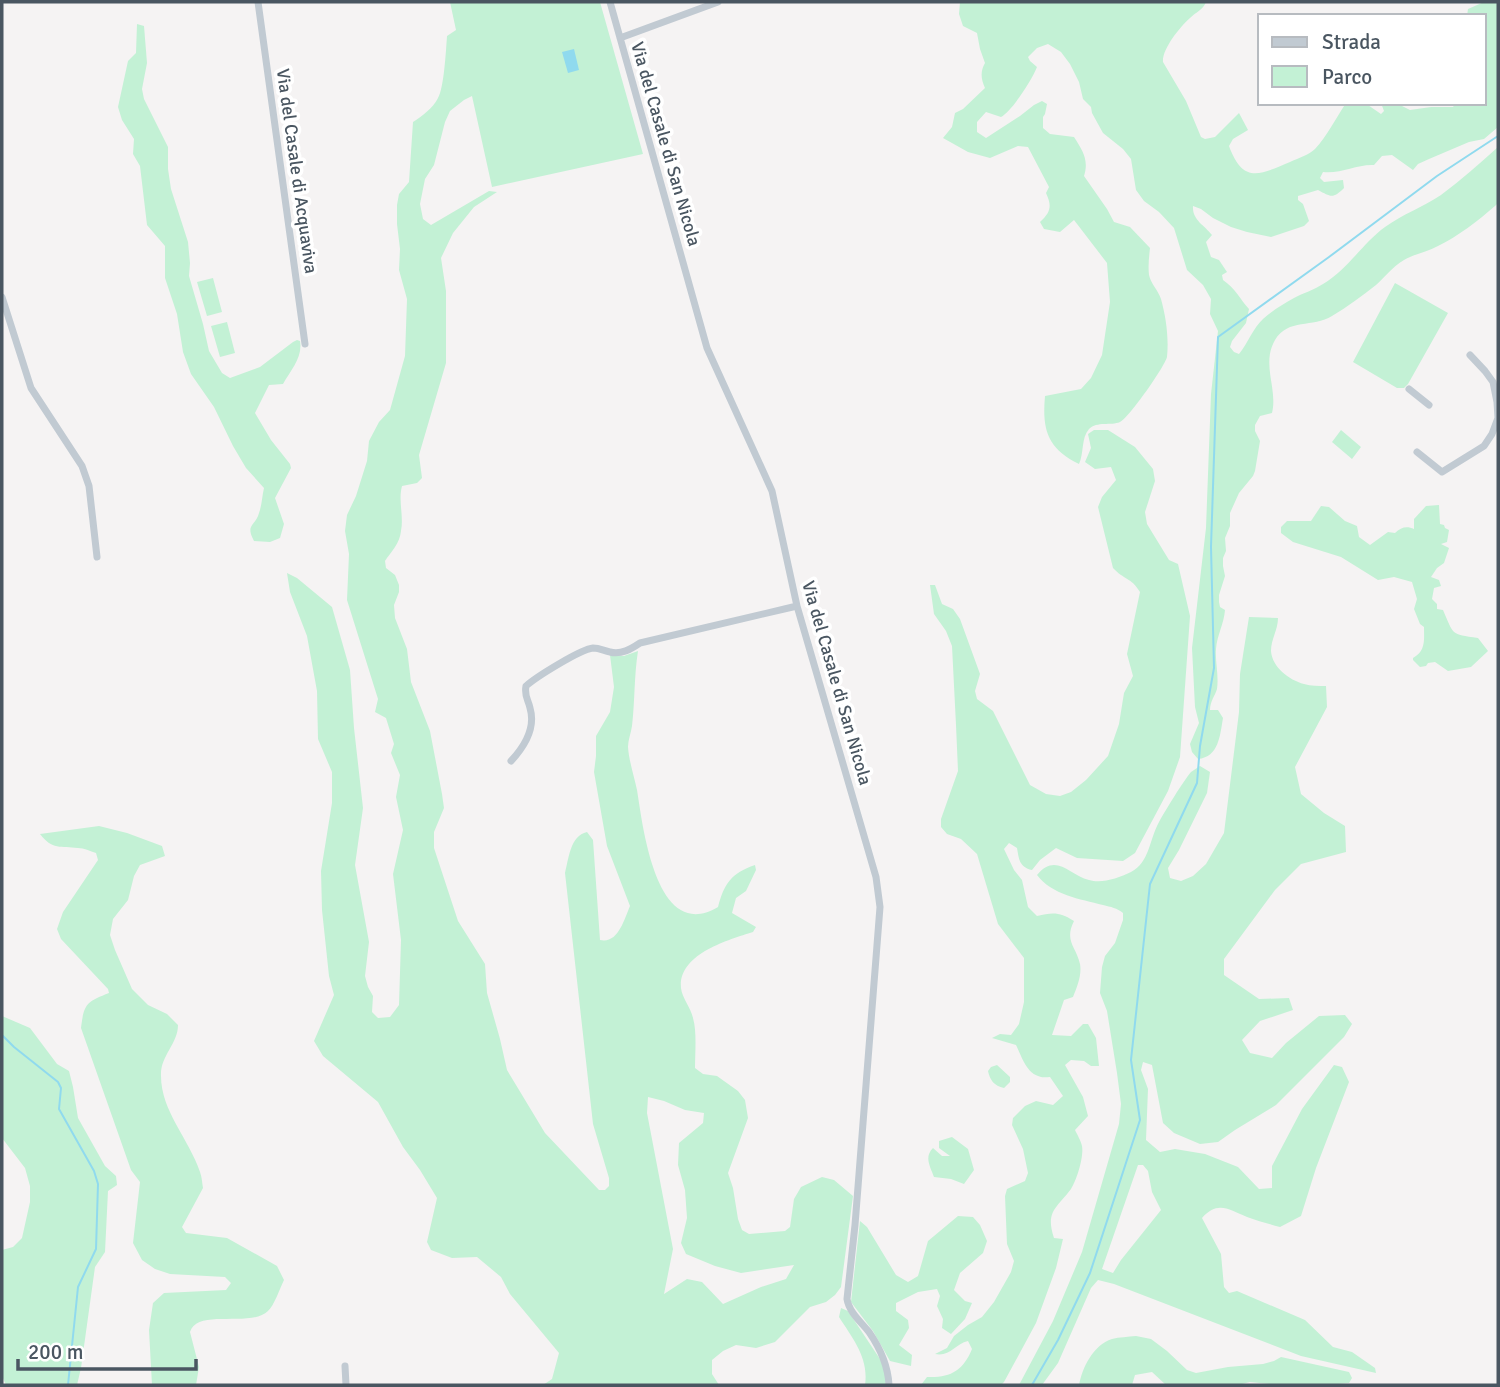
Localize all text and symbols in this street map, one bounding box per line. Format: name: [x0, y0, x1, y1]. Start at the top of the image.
legend: [1258, 14, 1486, 105]
text: Strada: [1322, 29, 1381, 55]
street label: Via del Casale di San Nicola: [626, 39, 706, 249]
text: Parco: [1322, 64, 1372, 90]
street label: Via del Casale di Acquaviva: [272, 67, 322, 275]
street label: Via del Casale di San Nicola: [797, 578, 877, 788]
scale bar: [18, 1328, 196, 1372]
text: 200 m: [28, 1339, 83, 1365]

